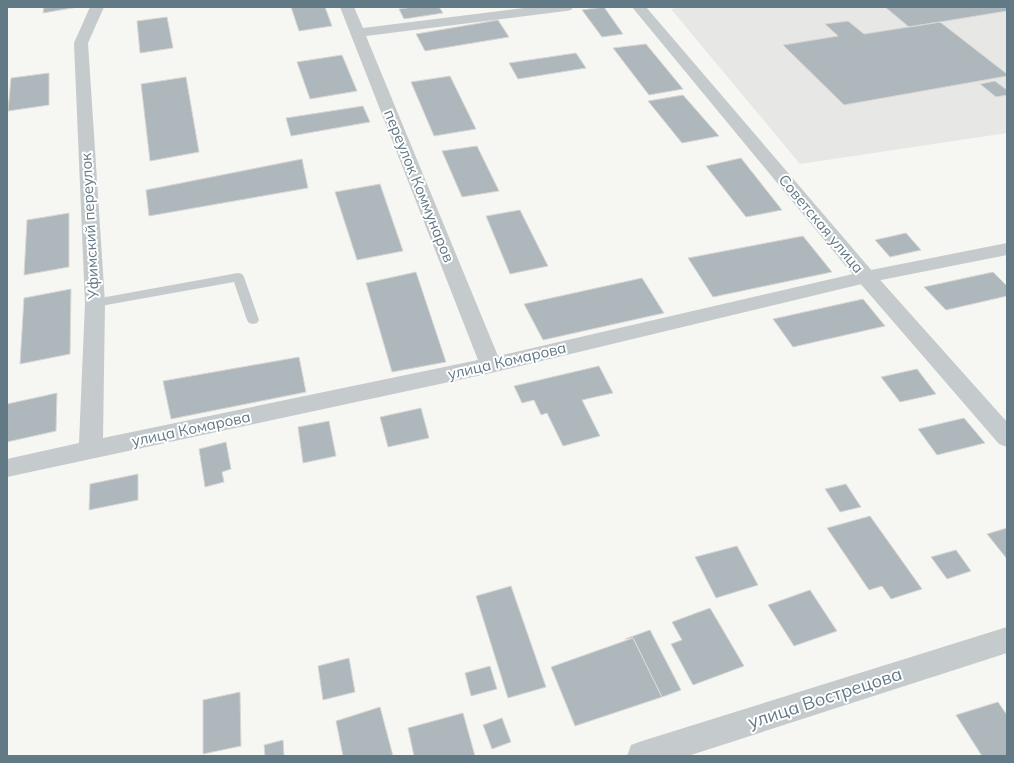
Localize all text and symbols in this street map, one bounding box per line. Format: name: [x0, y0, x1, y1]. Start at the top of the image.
street label: переулок Коммунаров: [380, 107, 459, 265]
street label: Уфимский переулок: [76, 151, 103, 301]
street label: Советская улица: [775, 170, 868, 277]
street label: улица Комарова: [446, 338, 568, 383]
street label: улица Комарова: [130, 407, 252, 450]
street label: улица Вострецова: [745, 662, 905, 733]

